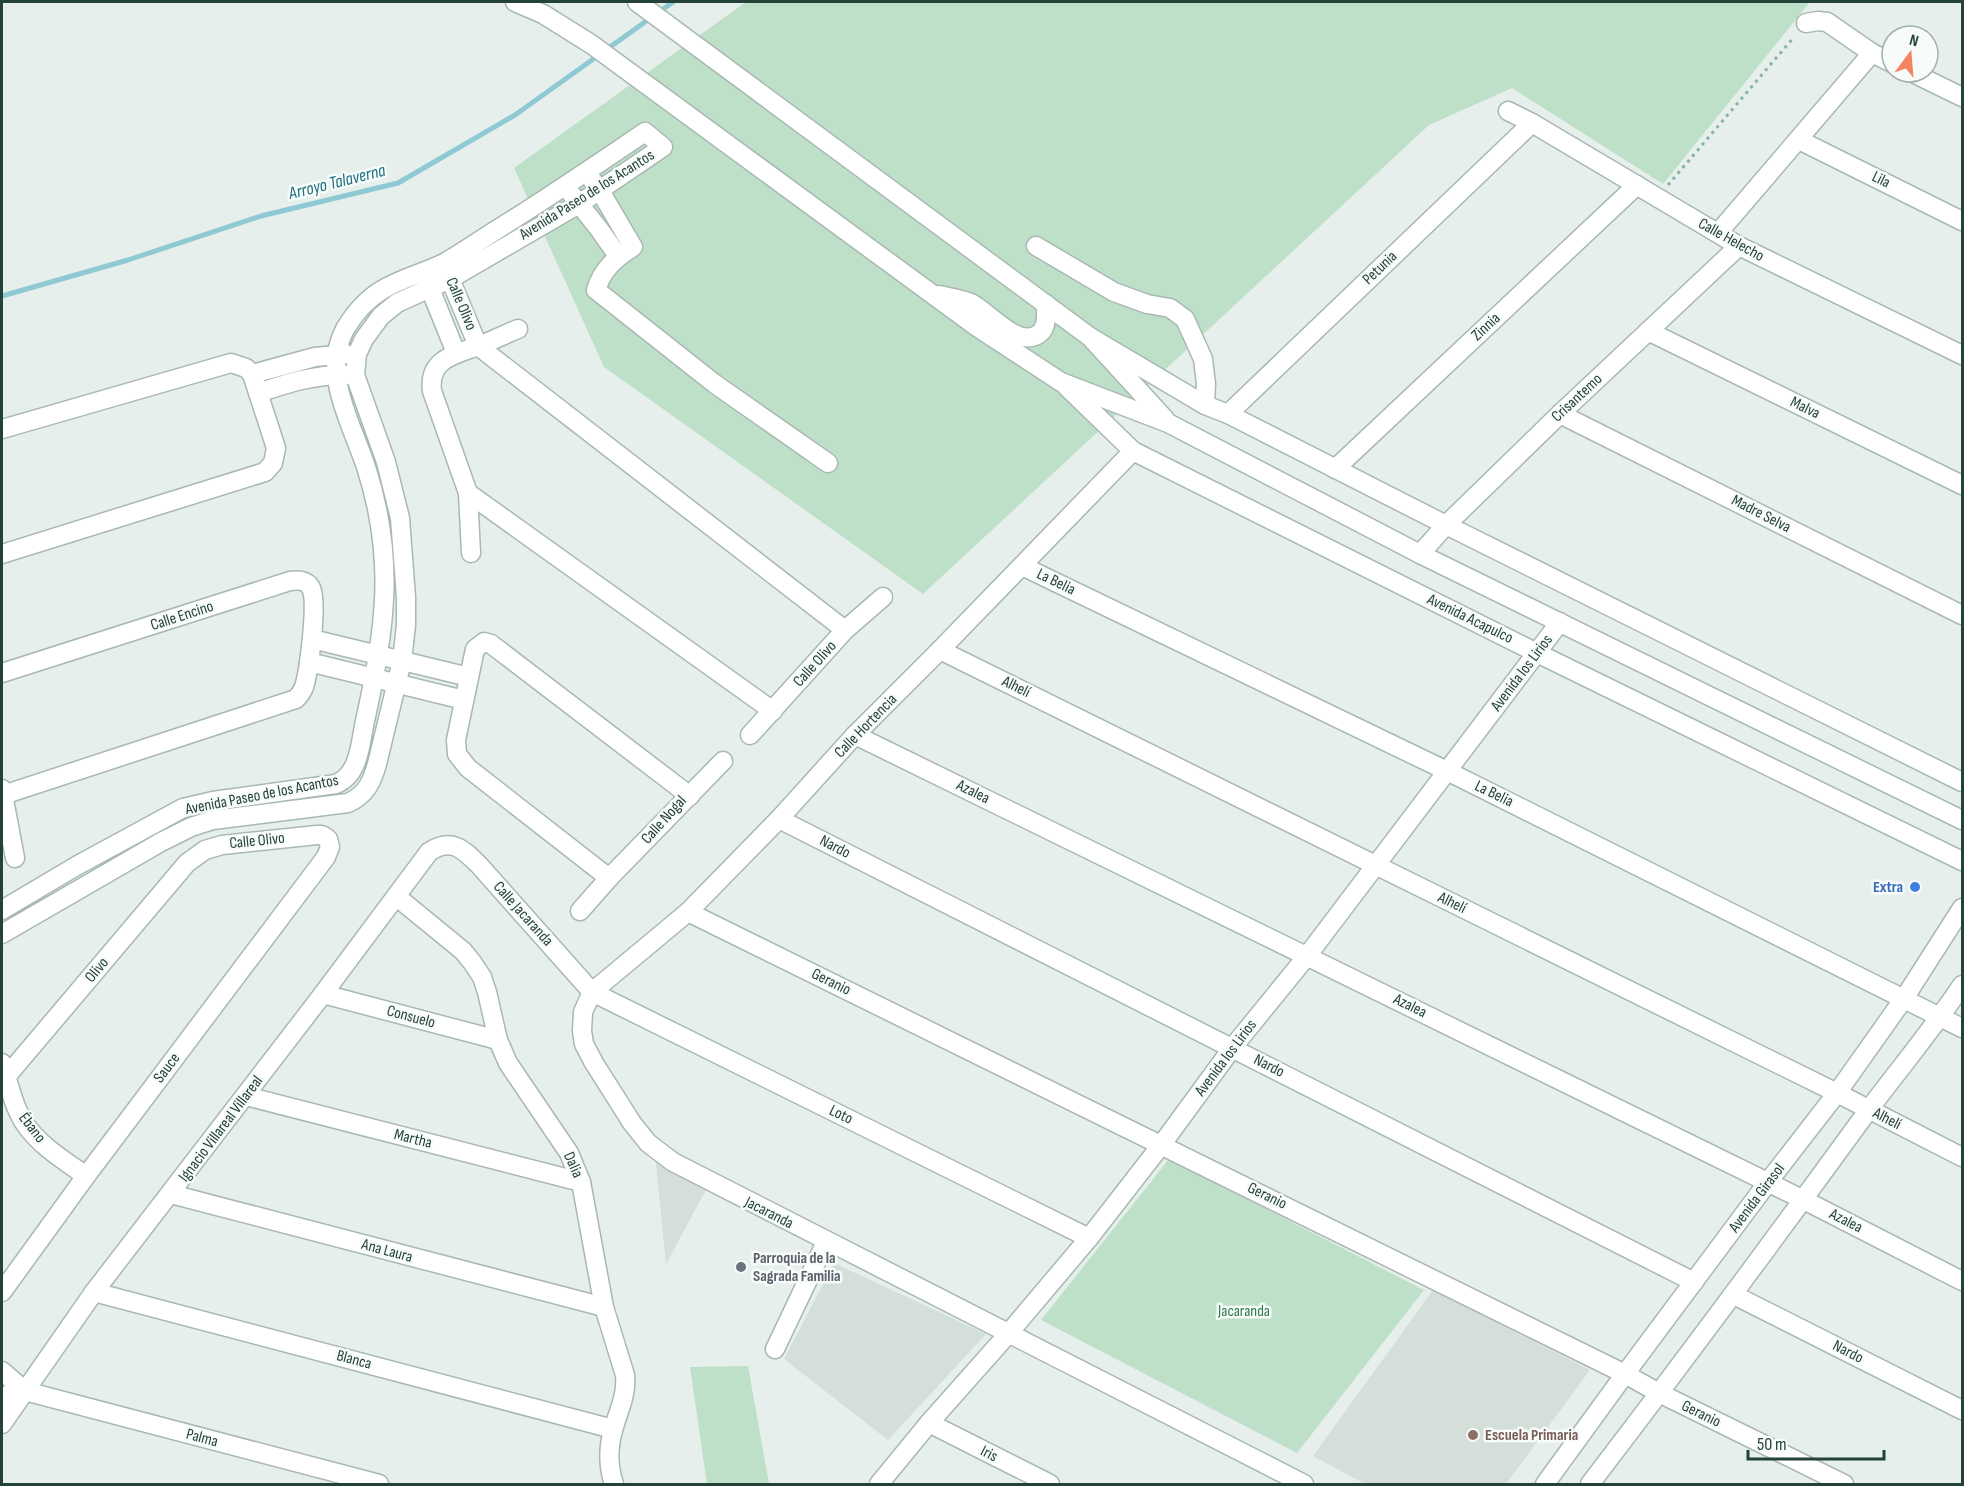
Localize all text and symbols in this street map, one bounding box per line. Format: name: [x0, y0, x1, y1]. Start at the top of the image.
north arrow: [1880, 24, 1940, 84]
text: N: [1907, 31, 1920, 51]
street label: Avenida Paseo de los Acantos: [515, 146, 658, 245]
water label: Arroyo Talaverna: [285, 160, 388, 204]
street label: Lila: [1869, 168, 1893, 192]
street label: Calle Helecho: [1695, 214, 1767, 266]
street label: Petunia: [1359, 247, 1401, 289]
street label: Calle Olivo: [441, 275, 481, 333]
street label: Zinnia: [1468, 309, 1504, 345]
street label: Crisantemo: [1548, 370, 1606, 426]
street label: Malva: [1787, 393, 1823, 423]
street label: Madre Selva: [1728, 491, 1794, 537]
street label: La Belia: [1034, 565, 1078, 599]
street label: Avenida Acapulco: [1423, 590, 1516, 648]
street label: Calle Encino: [148, 597, 216, 635]
street label: Avenida los Lirios: [1486, 631, 1557, 716]
street label: Calle Olivo: [789, 637, 841, 691]
street label: Alhelí: [998, 672, 1033, 702]
street label: Calle Hortencia: [831, 690, 901, 762]
street label: Avenida Paseo de los Acantos: [183, 771, 340, 819]
street label: Azalea: [952, 775, 993, 808]
street label: La Belia: [1472, 777, 1516, 811]
street label: Calle Nogal: [637, 792, 691, 848]
street label: Calle Olivo: [228, 829, 286, 853]
street label: Nardo: [816, 831, 854, 863]
street label: Calle Jacaranda: [489, 878, 557, 950]
place label: Extra: [1873, 878, 1903, 897]
marker: Extra: [1908, 880, 1922, 894]
street label: Alhelí: [1434, 888, 1469, 918]
street label: Olivo: [81, 954, 113, 986]
street label: Geranio: [808, 964, 854, 1000]
street label: Azalea: [1389, 989, 1430, 1022]
street label: Consuelo: [385, 1001, 437, 1033]
street label: Avenida los Lirios: [1190, 1016, 1261, 1101]
street label: Sauce: [150, 1049, 184, 1087]
street label: Nardo: [1250, 1050, 1288, 1082]
street label: Ignacio Villareal Villareal: [175, 1072, 267, 1186]
street label: Loto: [826, 1101, 856, 1129]
street label: Alhelí: [1869, 1103, 1904, 1134]
street label: Ébano: [14, 1109, 50, 1147]
street label: Martha: [392, 1125, 434, 1153]
street label: Dalia: [559, 1149, 587, 1181]
street label: Avenida Girasol: [1724, 1160, 1789, 1237]
street label: Geranio: [1244, 1178, 1290, 1214]
street label: Jacaranda: [741, 1192, 796, 1233]
street label: Azalea: [1825, 1204, 1866, 1237]
street label: Ana Laura: [358, 1235, 415, 1267]
place label: Parroquia de la Sagrada Familia: [753, 1249, 841, 1286]
marker: Parroquia de la Sagrada Familia: [734, 1260, 748, 1274]
park label: Jacaranda: [1217, 1302, 1270, 1321]
street label: Nardo: [1829, 1336, 1867, 1368]
street label: Blanca: [334, 1346, 374, 1374]
street label: Geranio: [1678, 1396, 1724, 1432]
scale bar: [1748, 1423, 1884, 1461]
street label: Palma: [184, 1425, 220, 1451]
place label: Escuela Primaria: [1485, 1426, 1578, 1445]
marker: Escuela Primaria: [1466, 1428, 1480, 1442]
text: 50 m: [1757, 1434, 1787, 1455]
street label: Iris: [977, 1442, 1001, 1466]

